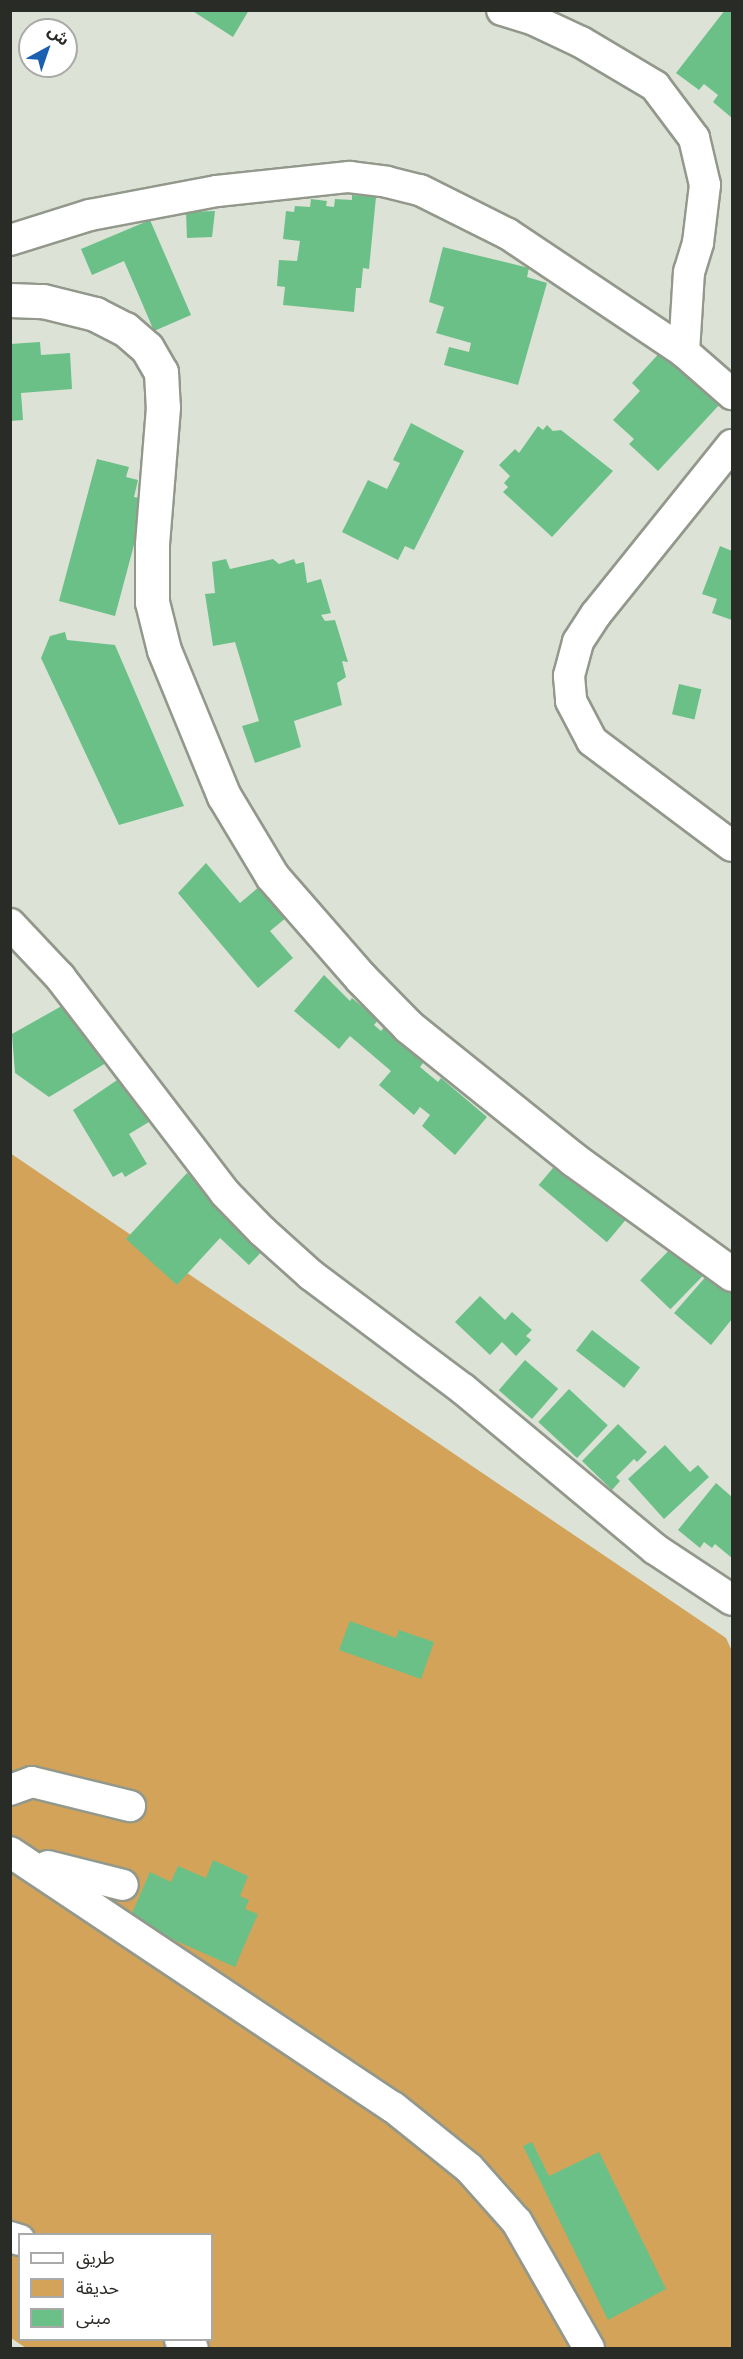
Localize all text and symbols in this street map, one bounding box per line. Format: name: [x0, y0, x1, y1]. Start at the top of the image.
north arrow: [18, 18, 78, 78]
text: ش: [44, 21, 73, 50]
legend: [18, 2233, 213, 2341]
text: طريق: [76, 2247, 115, 2268]
text: حديقة: [76, 2277, 119, 2298]
text: مبنى: [76, 2307, 111, 2328]

